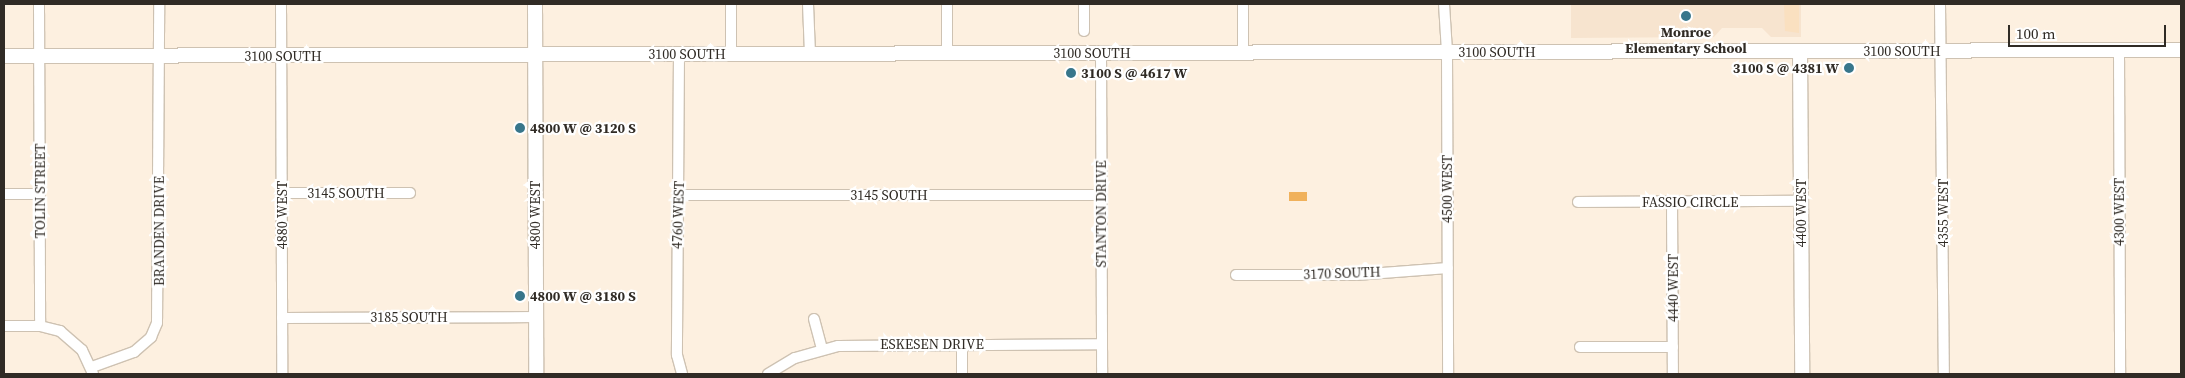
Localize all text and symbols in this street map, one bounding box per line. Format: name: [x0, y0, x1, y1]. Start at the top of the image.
marker: Monroe Elementary School: [1680, 10, 1692, 22]
scale bar: [2010, 15, 2168, 47]
text: 100 m: [2016, 23, 2056, 44]
place label: Monroe Elementary School: [1625, 24, 1747, 56]
street label: 3100 SOUTH: [1863, 43, 1941, 59]
street label: 3100 SOUTH: [1458, 44, 1536, 60]
street label: 3100 SOUTH: [1053, 45, 1131, 61]
street label: 3100 SOUTH: [648, 46, 726, 62]
street label: 3100 SOUTH: [244, 48, 322, 64]
place label: 3100 S @ 4381 W: [1733, 60, 1839, 76]
marker: 3100 S @ 4381 W: [1843, 62, 1855, 74]
place label: 3100 S @ 4617 W: [1081, 65, 1187, 81]
marker: 3100 S @ 4617 W: [1065, 67, 1077, 79]
place label: 4800 W @ 3120 S: [530, 120, 636, 136]
marker: 4800 W @ 3120 S: [514, 122, 526, 134]
street label: TOLIN STREET: [32, 144, 48, 238]
street label: 4500 WEST: [1439, 155, 1455, 223]
street label: STANTON DRIVE: [1093, 160, 1109, 268]
street label: BRANDEN DRIVE: [151, 176, 167, 286]
street label: 4300 WEST: [2111, 178, 2127, 246]
street label: 4400 WEST: [1793, 179, 1809, 247]
street label: 4355 WEST: [1935, 179, 1951, 247]
street label: 4760 WEST: [668, 180, 688, 250]
street label: 4880 WEST: [274, 181, 290, 249]
street label: 4800 WEST: [527, 181, 543, 249]
street label: 3145 SOUTH: [307, 185, 385, 201]
street label: 3145 SOUTH: [850, 187, 928, 203]
street label: FASSIO CIRCLE: [1642, 194, 1738, 210]
street label: 4440 WEST: [1665, 254, 1681, 322]
street label: 3170 SOUTH: [1303, 263, 1381, 283]
place label: 4800 W @ 3180 S: [530, 288, 636, 304]
marker: 4800 W @ 3180 S: [514, 290, 526, 302]
street label: 3185 SOUTH: [370, 309, 448, 325]
street label: ESKESEN DRIVE: [880, 336, 984, 352]

